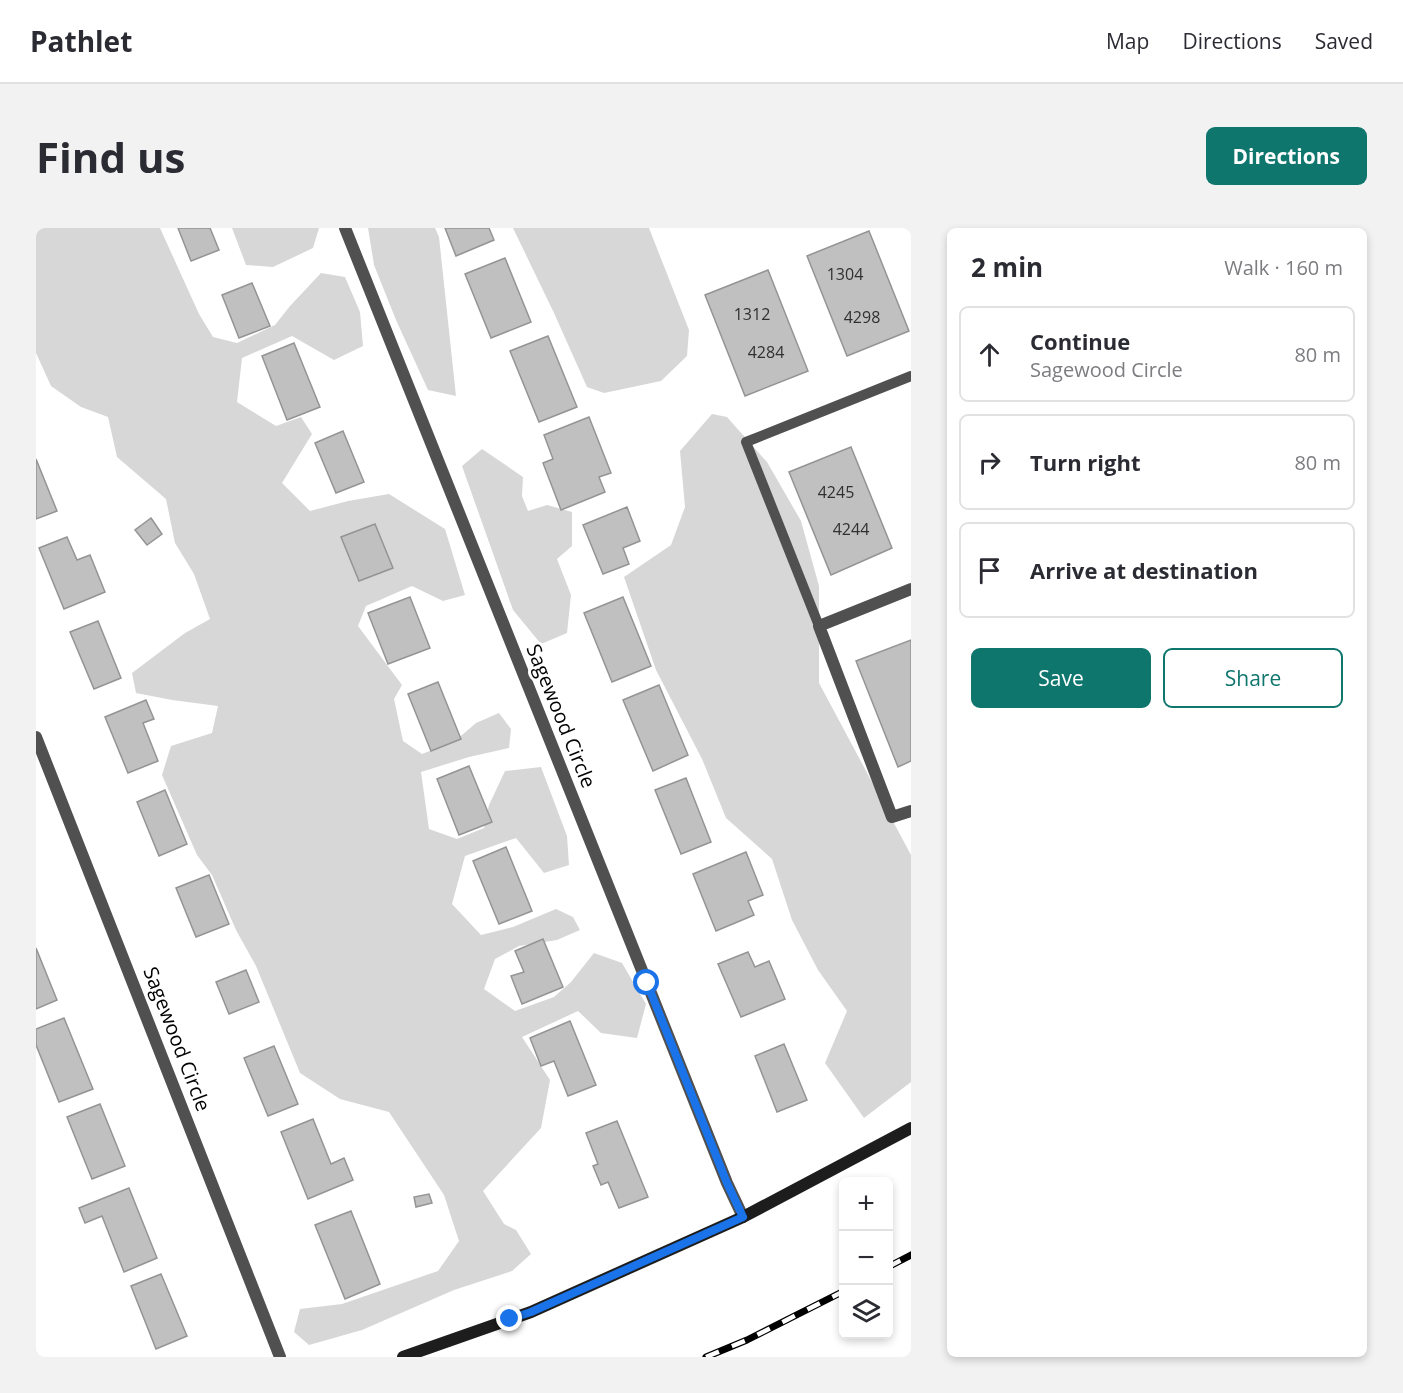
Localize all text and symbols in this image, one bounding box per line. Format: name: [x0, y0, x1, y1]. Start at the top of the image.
text: Pathlet: [30, 22, 132, 60]
text: Map: [1106, 27, 1149, 55]
text: Directions: [1182, 27, 1282, 55]
text: Saved: [1315, 27, 1373, 55]
button: Directions: [1206, 127, 1367, 185]
text: Find us: [36, 128, 185, 185]
text: 2 min: [971, 249, 1043, 285]
text: Walk · 160 m: [1224, 254, 1343, 281]
house number: 1304: [827, 263, 863, 285]
house number: 1312: [734, 303, 770, 325]
house number: 4298: [844, 306, 880, 328]
text: Continue: [1030, 326, 1130, 356]
icon: ahead: [973, 338, 1006, 371]
house number: 4284: [748, 341, 784, 363]
text: 80 m: [1294, 341, 1341, 368]
text: Sagewood Circle: [1030, 356, 1183, 383]
icon: right: [973, 446, 1006, 479]
text: Turn right: [1030, 447, 1141, 477]
text: 80 m: [1294, 449, 1341, 476]
house number: 4245: [818, 481, 854, 503]
house number: 4244: [833, 518, 869, 540]
icon: arrive: [973, 554, 1006, 587]
text: Arrive at destination: [1030, 555, 1258, 585]
street label: Sagewood Circle: [520, 640, 603, 792]
button: Save: [971, 648, 1151, 708]
button: Share: [1163, 648, 1343, 708]
street label: Sagewood Circle: [137, 963, 217, 1115]
route start: [633, 969, 659, 995]
map controls: [839, 1177, 893, 1339]
button: +: [839, 1177, 893, 1231]
button: −: [839, 1231, 893, 1285]
button: layers: [839, 1285, 893, 1339]
route end: [496, 1305, 522, 1331]

